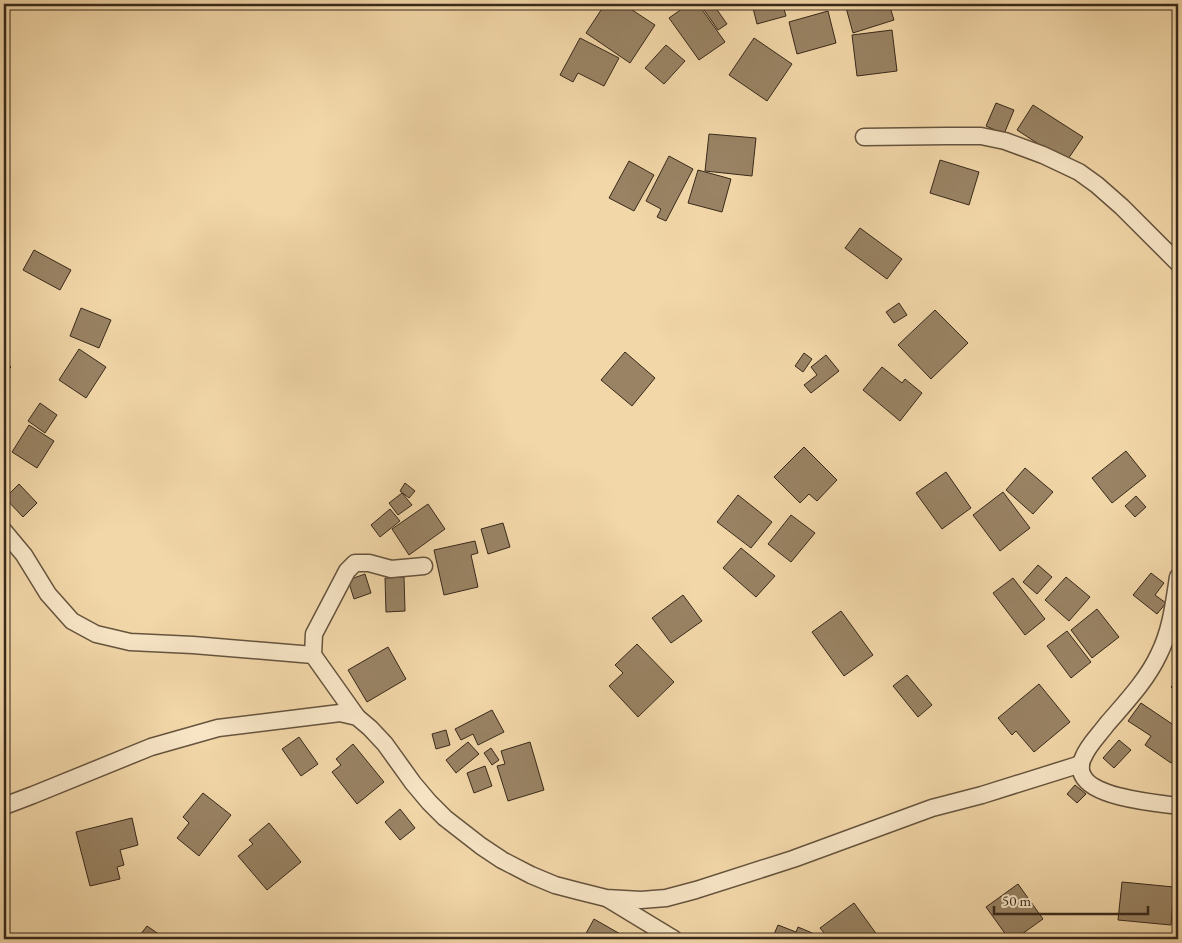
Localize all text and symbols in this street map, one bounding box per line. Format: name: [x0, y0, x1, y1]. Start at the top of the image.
scale bar: [994, 883, 1148, 915]
text: 50 m: [1002, 891, 1031, 910]

